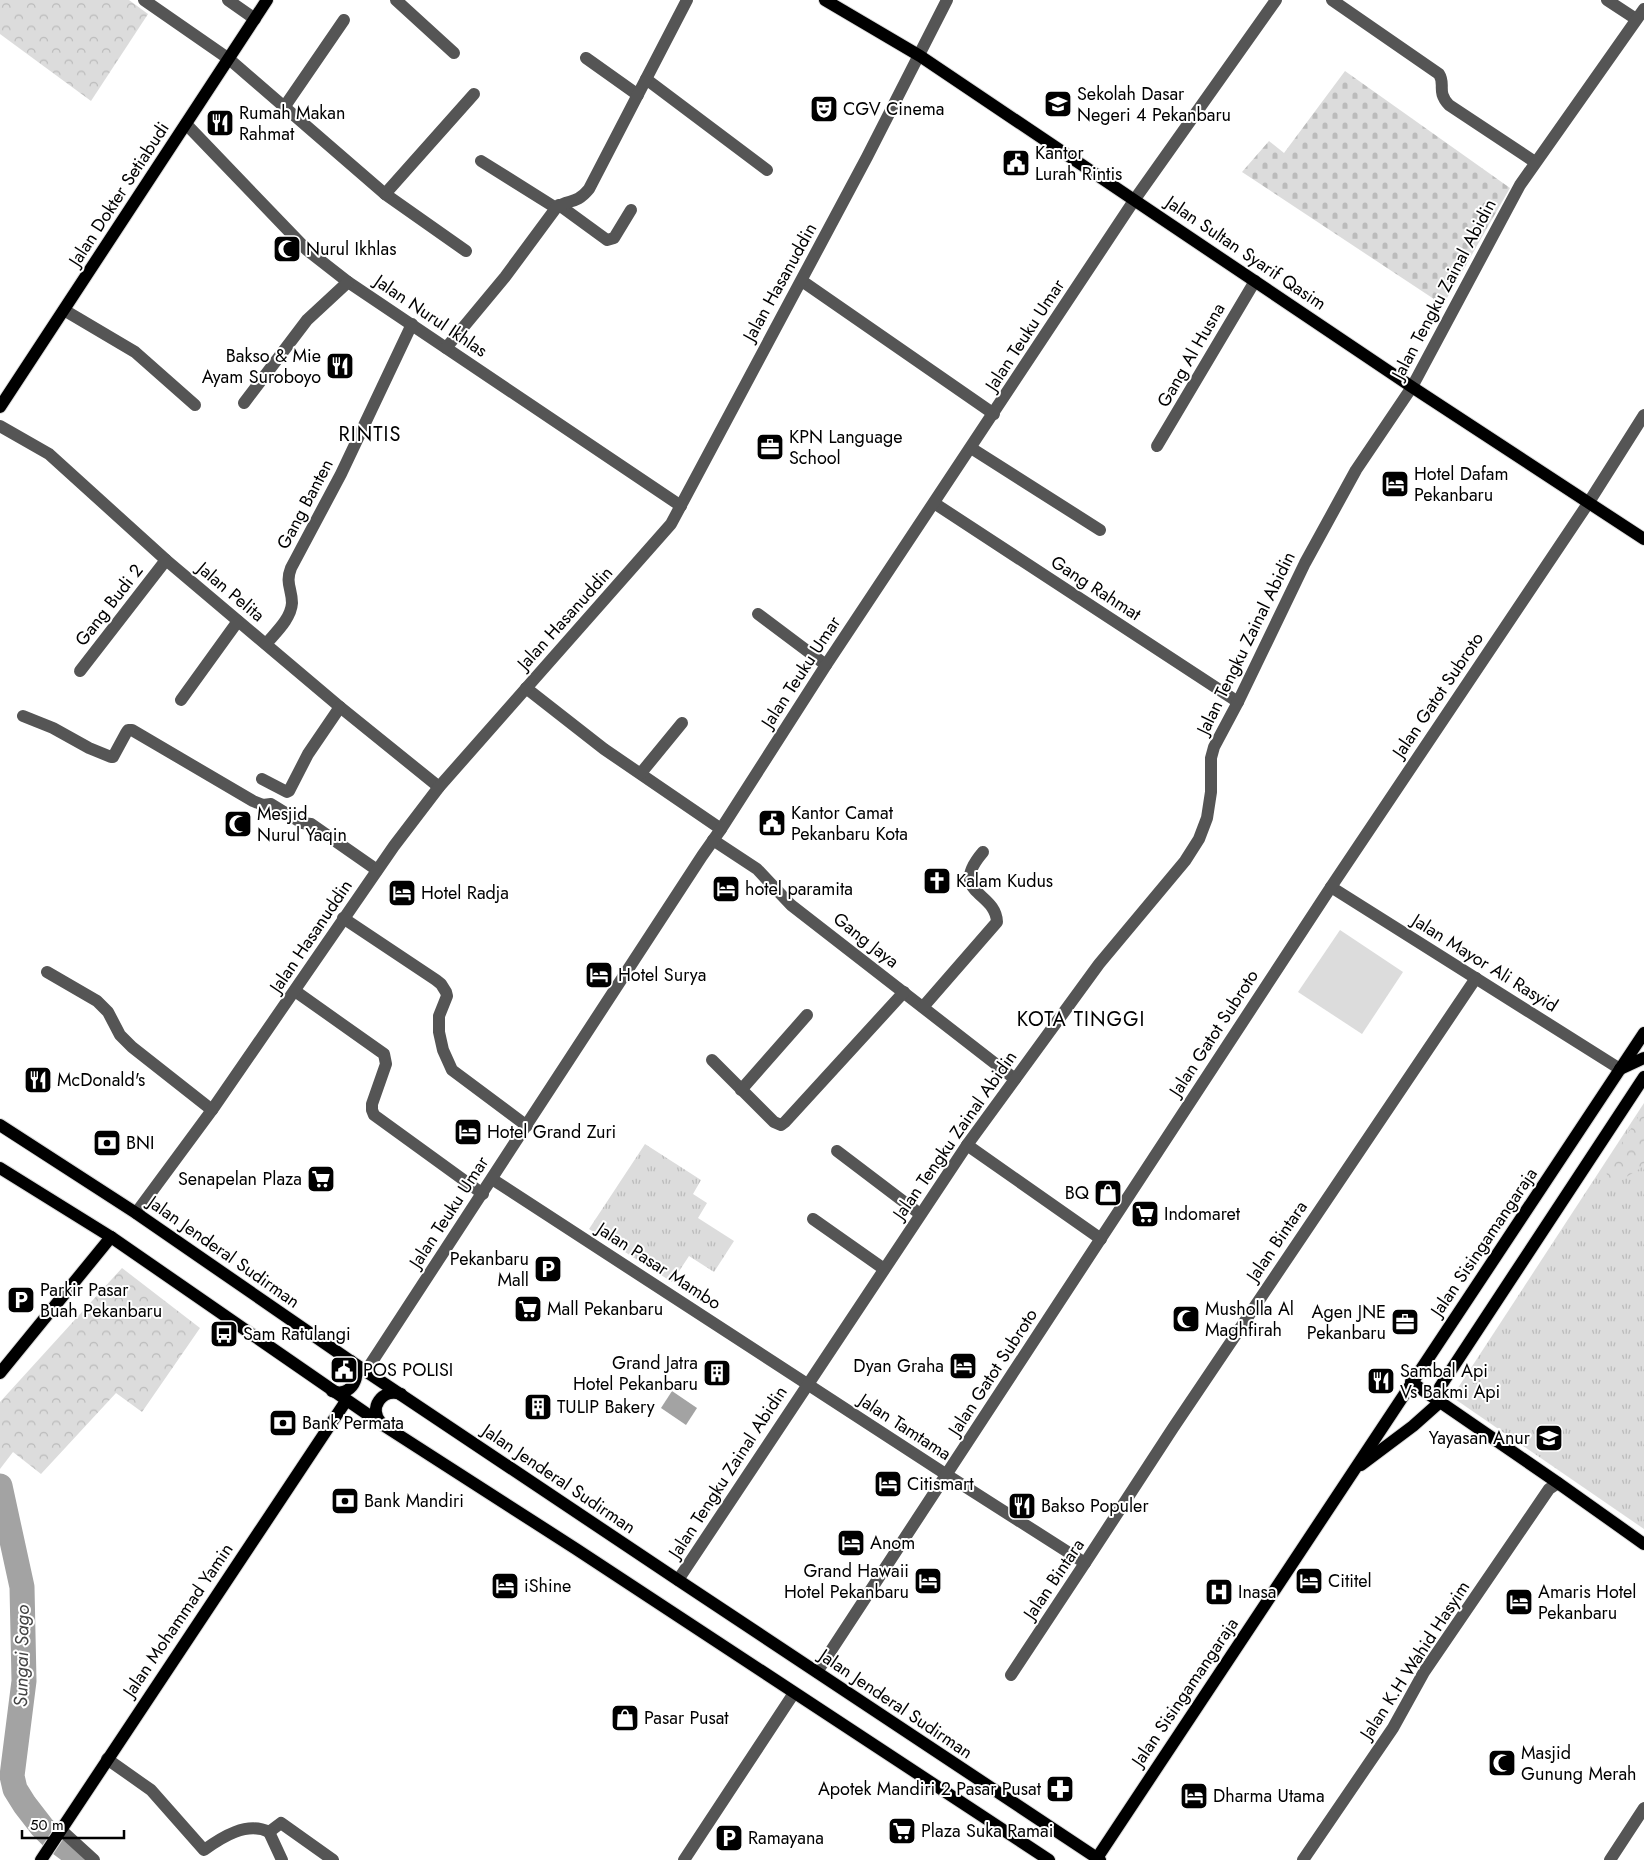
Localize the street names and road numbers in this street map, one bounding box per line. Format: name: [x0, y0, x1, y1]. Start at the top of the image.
street label: Jalan Dokter Setiabudi: [61, 117, 175, 273]
street label: Jalan Sultan Syarif Qasim: [1159, 188, 1331, 317]
street label: Jalan Tengku Zainal Abidin: [1384, 194, 1503, 386]
street label: Jalan Hasanuddin: [736, 218, 823, 348]
street label: Jalan Nurul Ikhlas: [368, 267, 493, 363]
street label: Jalan Teuku Umar: [978, 273, 1071, 398]
street label: Gang Al Husna: [1151, 298, 1231, 412]
street label: Gang Banten: [270, 454, 340, 554]
street label: Jalan Tengku Zainal Abidin: [1189, 547, 1302, 741]
street label: Gang Rahmat: [1046, 549, 1147, 627]
street label: Jalan Pelita: [190, 555, 270, 628]
street label: Gang Budi 2: [69, 558, 149, 652]
street label: Jalan Hasanuddin: [510, 560, 619, 677]
street label: Jalan Teuku Umar: [754, 610, 847, 735]
street label: Jalan Gatot Subroto: [1385, 627, 1490, 765]
street label: Jalan Hasanuddin: [262, 874, 359, 999]
street label: Gang Jaya: [828, 906, 904, 974]
street label: Jalan Mayor Ali Rasyid: [1405, 906, 1563, 1018]
street label: Jalan Gatot Subroto: [1162, 964, 1265, 1103]
street label: Jalan Tengku Zainal Abidin: [886, 1045, 1023, 1226]
street label: Jalan Teuku Umar: [402, 1150, 495, 1275]
street label: Jalan Sisingamangaraja: [1423, 1162, 1544, 1323]
street label: Jalan Jenderal Sudirman: [141, 1189, 305, 1314]
street label: Jalan Bintara: [1239, 1195, 1314, 1288]
street label: Jalan Pasar Mambo: [590, 1215, 726, 1316]
street label: Jalan Gatot Subroto: [941, 1303, 1044, 1442]
street label: Jalan Tengku Zainal Abidin: [661, 1381, 794, 1565]
street label: Jalan Tamtama: [852, 1386, 956, 1467]
street label: Jalan Jenderal Sudirman: [475, 1417, 641, 1540]
street label: Jalan Bintara: [1016, 1533, 1091, 1626]
street label: Jalan Mohammad Yamin: [116, 1538, 239, 1704]
street label: Jalan K.H Wahid Hasyim: [1353, 1576, 1476, 1746]
street label: Jalan Sisingamangaraja: [1124, 1612, 1245, 1773]
street label: Jalan Jenderal Sudirman: [812, 1642, 978, 1765]

